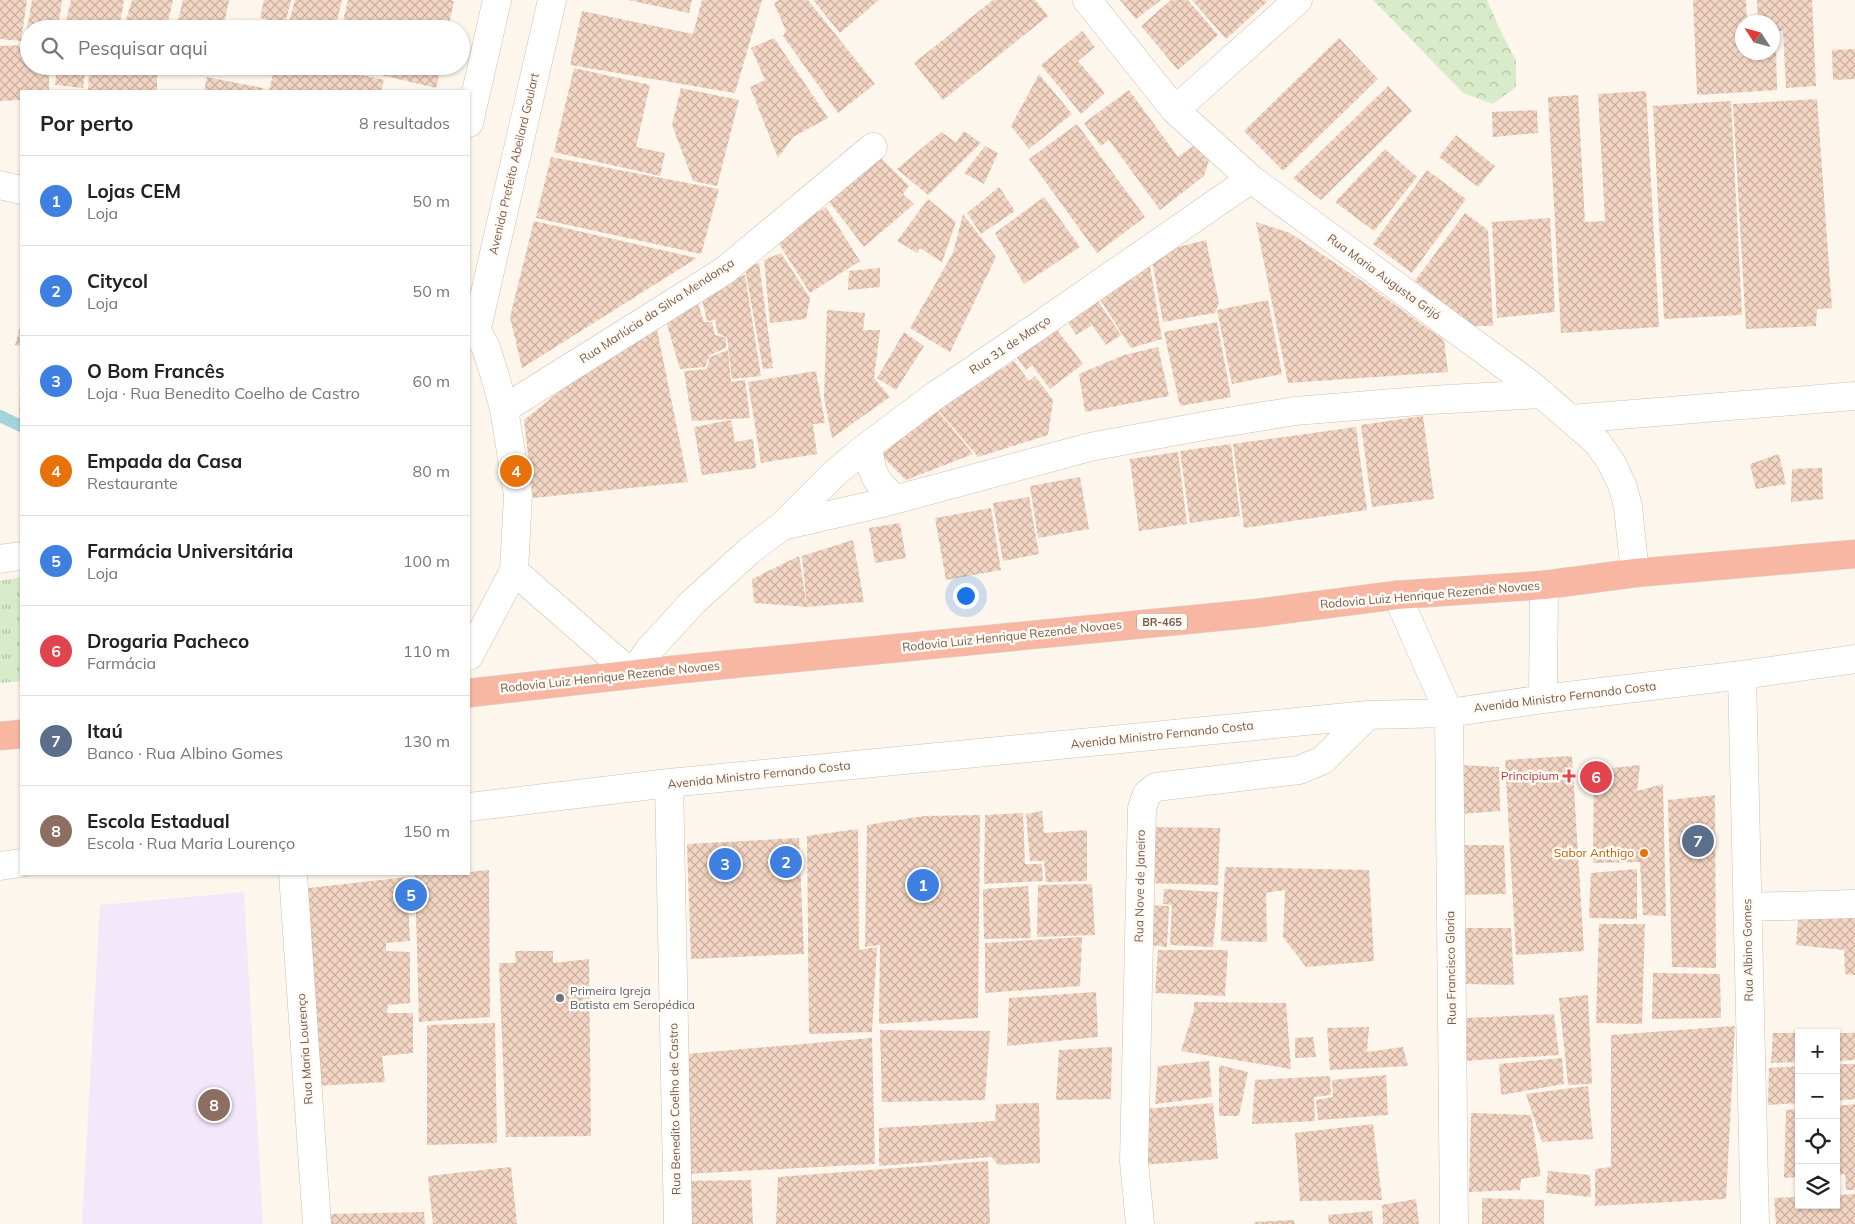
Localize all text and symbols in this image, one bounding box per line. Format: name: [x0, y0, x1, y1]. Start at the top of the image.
north arrow: [1735, 15, 1780, 60]
search box: [20, 20, 470, 75]
icon: search: [38, 34, 66, 62]
text: Pesquisar aqui: [78, 36, 208, 60]
street label: Avenida Prefeito Abeilard Goulart: [485, 71, 542, 256]
text: Por perto: [40, 110, 134, 136]
text: 8 resultados: [359, 113, 450, 133]
text: Lojas CEM: [87, 179, 181, 203]
text: 1: [51, 191, 61, 211]
text: 50 m: [413, 191, 450, 211]
text: Loja: [87, 203, 118, 223]
street label: Rua Maria Augusta Grijó: [1325, 230, 1444, 323]
street label: Rua Marlúcia da Silva Mendonça: [576, 255, 737, 366]
text: Citycol: [87, 269, 148, 293]
text: 2: [51, 281, 61, 301]
text: 50 m: [413, 281, 450, 301]
text: Loja: [87, 293, 118, 313]
street label: Rua 31 de Março: [966, 312, 1053, 377]
text: O Bom Francês: [87, 359, 224, 383]
text: 3: [51, 371, 61, 391]
text: 60 m: [413, 371, 450, 391]
text: Loja · Rua Benedito Coelho de Castro: [87, 383, 360, 403]
text: Empada da Casa: [87, 449, 242, 473]
pin: 4: [500, 452, 532, 490]
text: 4: [51, 461, 61, 481]
text: 80 m: [413, 461, 450, 481]
text: Restaurante: [87, 473, 178, 493]
text: Farmácia Universitária: [87, 539, 293, 563]
text: 5: [51, 551, 61, 571]
text: 100 m: [403, 551, 450, 571]
text: Loja: [87, 563, 118, 583]
street label: Rodovia Luiz Henrique Rezende Novaes: [1319, 577, 1541, 612]
your location: [953, 583, 979, 609]
road number: BR-465: [1137, 614, 1187, 630]
street label: Rodovia Luiz Henrique Rezende Novaes: [901, 617, 1123, 654]
text: Drogaria Pacheco: [87, 629, 249, 653]
text: 6: [51, 641, 61, 661]
text: 110 m: [403, 641, 450, 661]
text: Farmácia: [87, 653, 156, 673]
street label: Rodovia Luiz Henrique Rezende Novaes: [499, 658, 721, 695]
street label: Avenida Ministro Fernando Costa: [1473, 678, 1657, 715]
street label: Avenida Ministro Fernando Costa: [1070, 717, 1254, 752]
text: Itaú: [87, 719, 123, 743]
text: 7: [51, 731, 61, 751]
text: 130 m: [403, 731, 450, 751]
text: Banco · Rua Albino Gomes: [87, 743, 283, 763]
street label: Avenida Ministro Fernando Costa: [667, 757, 851, 792]
pin: 6: [1580, 758, 1612, 796]
place label: Principium: [1501, 768, 1559, 783]
marker: Principium: [1563, 770, 1575, 782]
text: Escola Estadual: [87, 809, 230, 833]
text: 8: [51, 821, 61, 841]
text: 150 m: [403, 821, 450, 841]
pin: 7: [1682, 822, 1714, 860]
street label: Rua Nove de Janeiro: [1131, 829, 1148, 943]
text: Escola · Rua Maria Lourenço: [87, 833, 295, 853]
pin: 2: [770, 843, 802, 881]
pin: 3: [709, 845, 741, 883]
place label: Sabor Anthigo: [1554, 845, 1634, 860]
marker: Sabor Anthigo: [1638, 847, 1650, 859]
pin: 1: [907, 866, 939, 904]
pin: 5: [395, 876, 427, 914]
street label: Rua Albino Gomes: [1739, 898, 1756, 1002]
street label: Rua Francisco Gloria: [1442, 911, 1459, 1025]
place label: Primeira Igreja Batista em Seropédica: [570, 983, 695, 1012]
marker: Primeira Igreja Batista em Seropédica: [554, 992, 566, 1004]
street label: Rua Maria Lourenço: [293, 993, 316, 1105]
street label: Rua Benedito Coelho de Castro: [665, 1023, 684, 1195]
map controls: [1795, 1029, 1840, 1209]
button: +: [1795, 1029, 1840, 1074]
button: −: [1795, 1074, 1840, 1119]
pin: 8: [198, 1086, 230, 1124]
button: locate: [1795, 1119, 1840, 1164]
button: layers: [1795, 1164, 1840, 1209]

